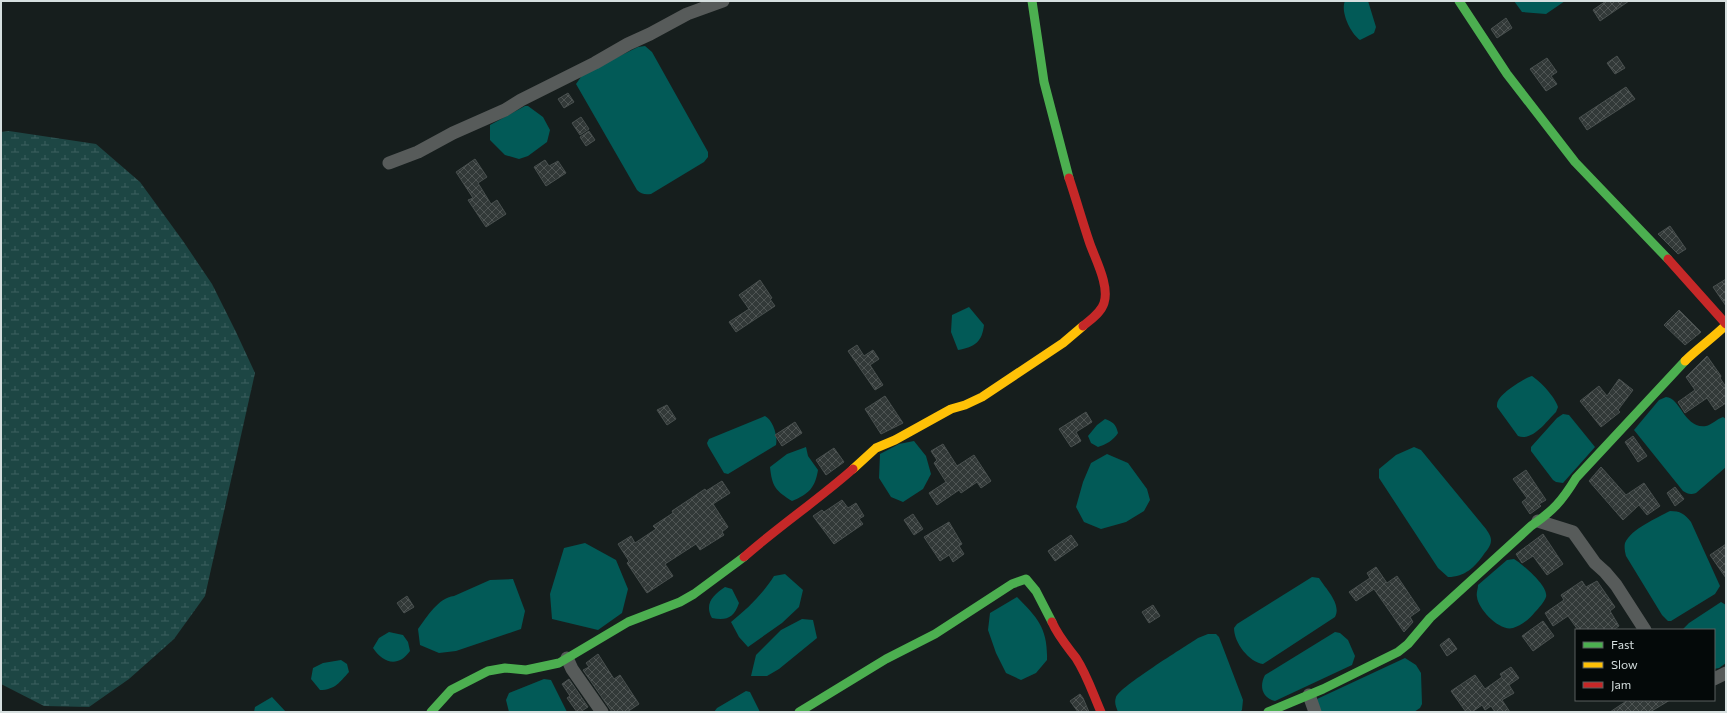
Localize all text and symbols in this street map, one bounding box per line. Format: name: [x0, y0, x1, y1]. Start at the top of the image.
legend: [1575, 629, 1715, 701]
text: Fast: [1611, 637, 1634, 651]
text: Slow: [1611, 657, 1638, 671]
text: Jam: [1611, 677, 1631, 692]

